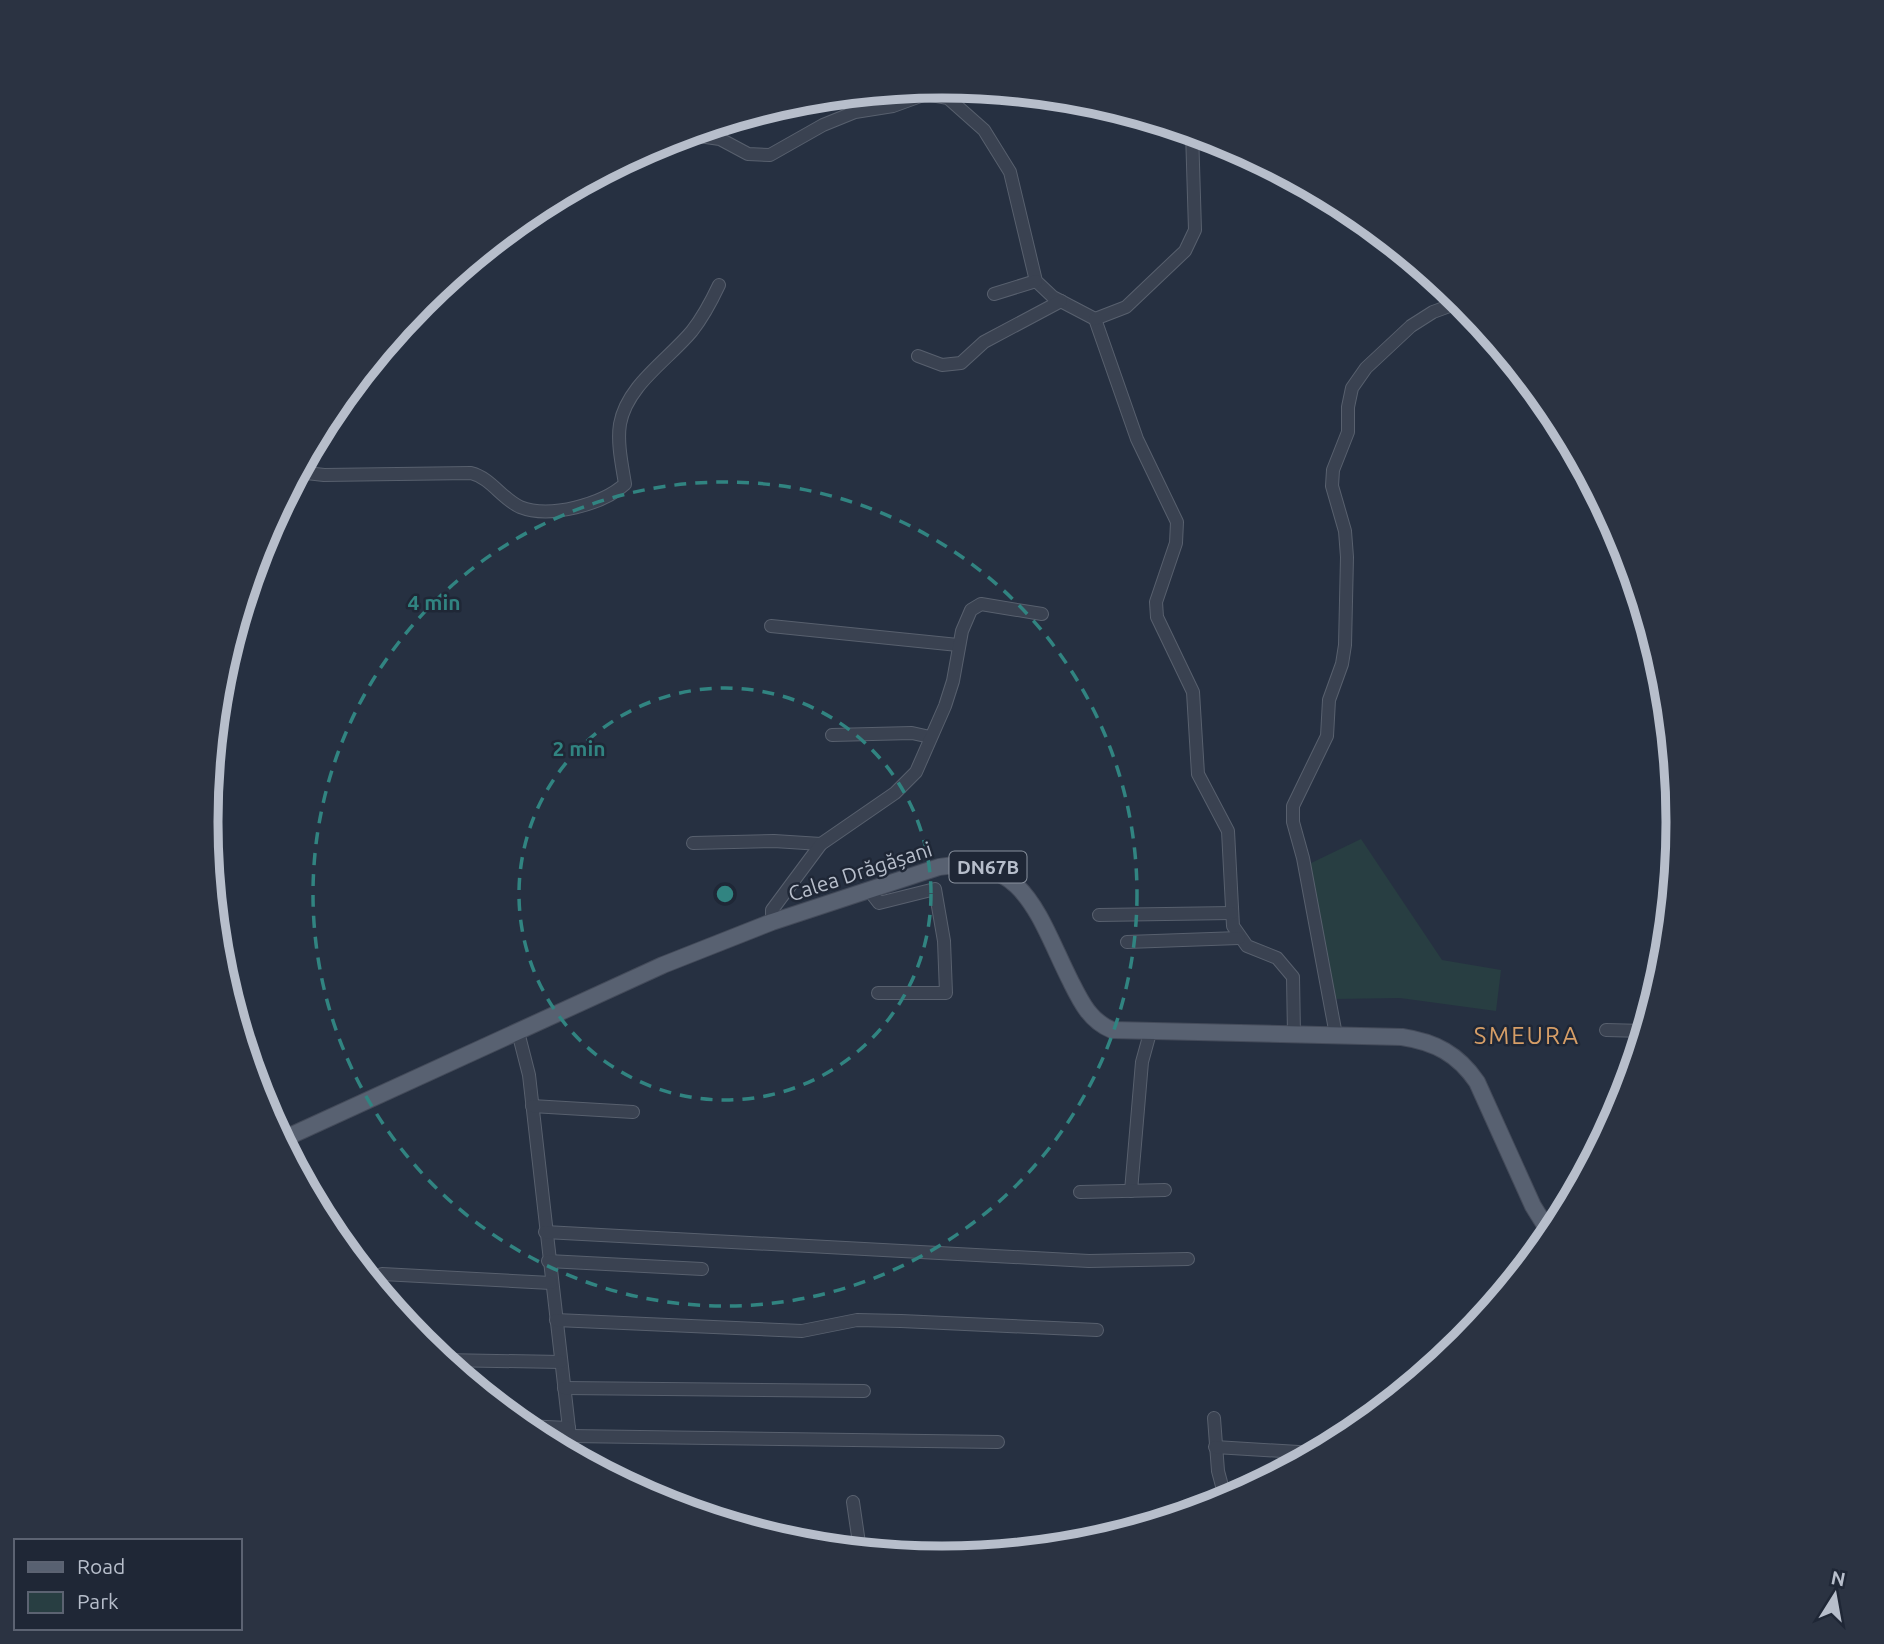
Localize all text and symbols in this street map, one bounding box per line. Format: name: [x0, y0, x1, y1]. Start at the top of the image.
text: 4 min: [407, 590, 461, 614]
text: 2 min: [552, 736, 606, 760]
street label: Calea Drăgășani: [785, 836, 935, 906]
road number: DN67B: [950, 852, 1026, 882]
centre of rings: [713, 882, 737, 906]
district label: SMEURA: [1474, 1022, 1580, 1049]
legend: [14, 1539, 242, 1630]
text: Road: [77, 1554, 125, 1578]
north arrow: [1800, 1560, 1870, 1630]
text: N: [1829, 1566, 1847, 1590]
text: Park: [77, 1589, 119, 1613]

